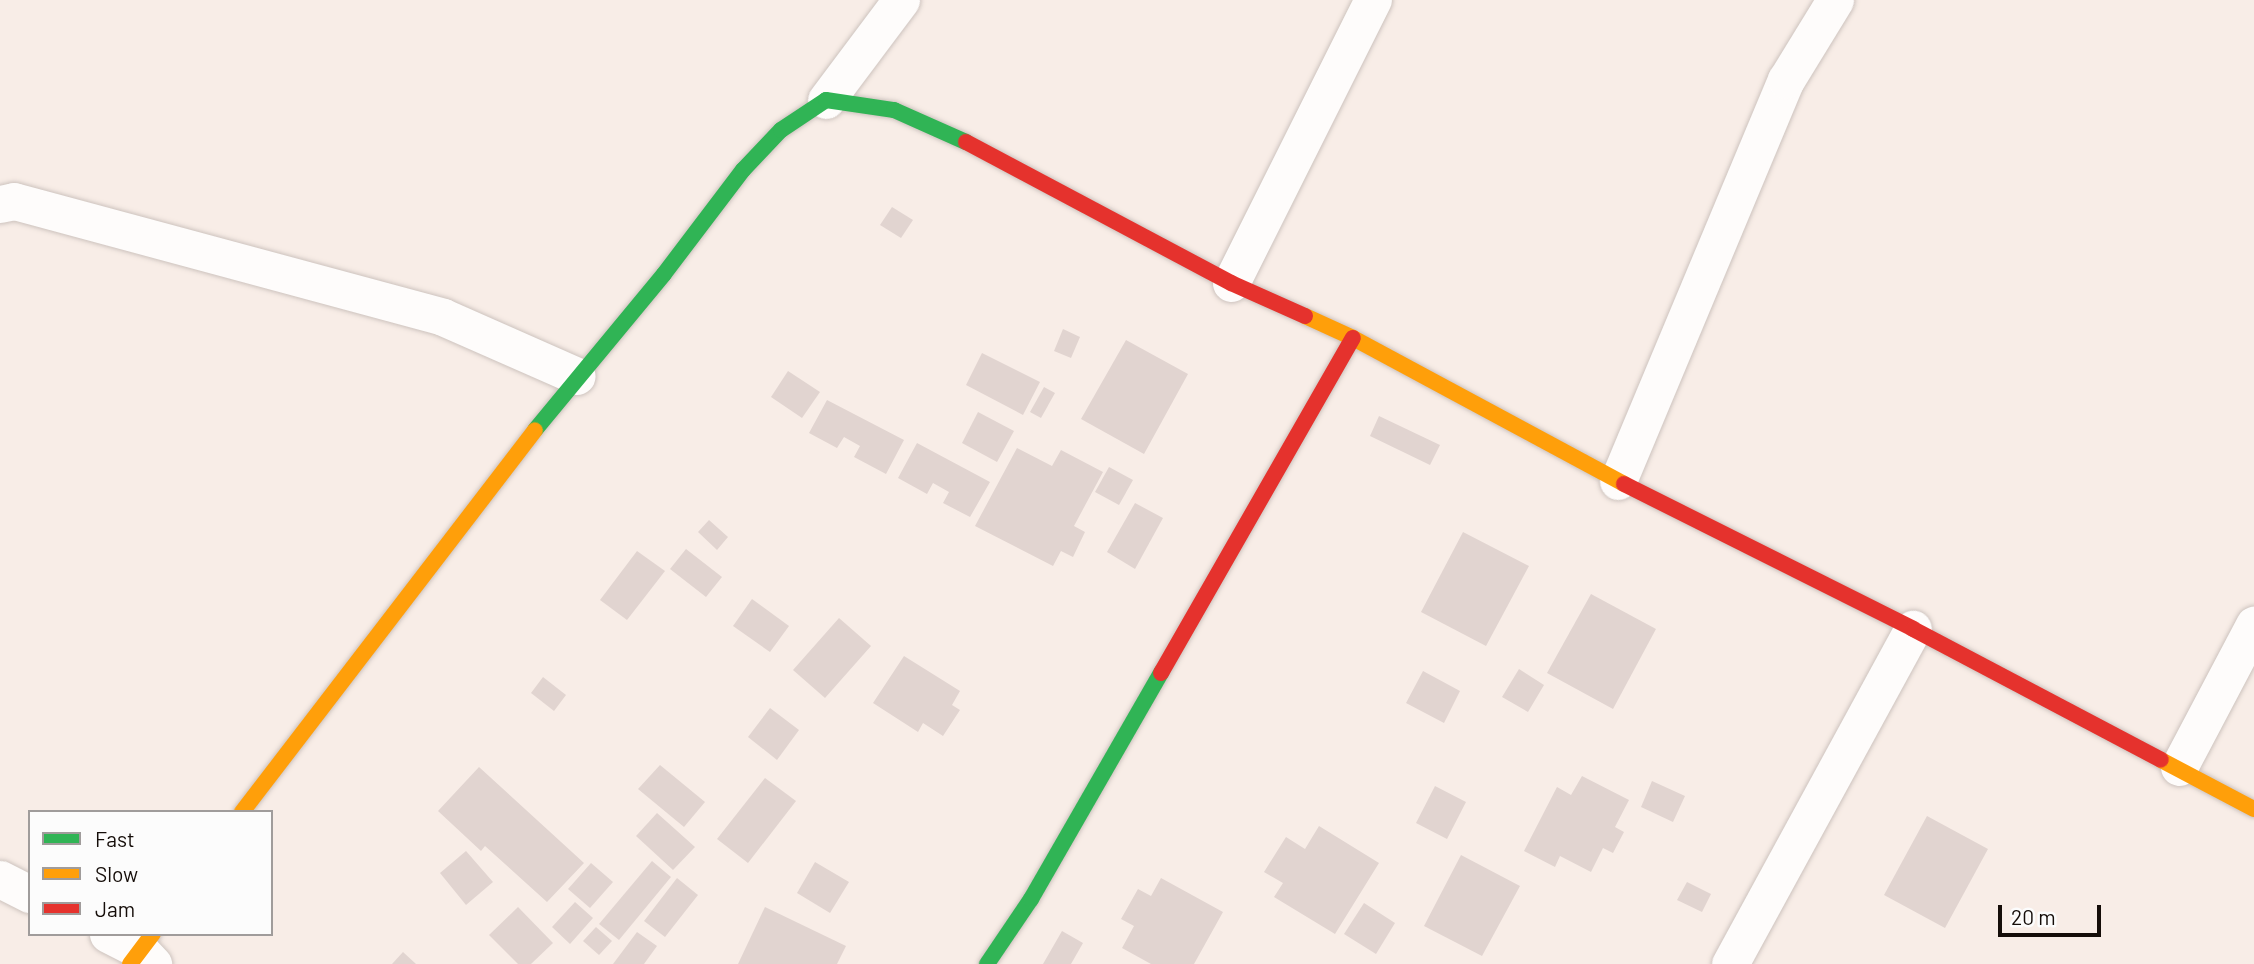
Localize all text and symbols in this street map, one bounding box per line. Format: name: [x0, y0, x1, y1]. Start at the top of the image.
legend: [28, 810, 273, 936]
text: Fast: [95, 826, 135, 851]
text: Slow: [95, 861, 138, 886]
scale bar: [2002, 890, 2105, 934]
text: Jam: [95, 896, 135, 921]
text: 20 m: [2011, 904, 2056, 929]

